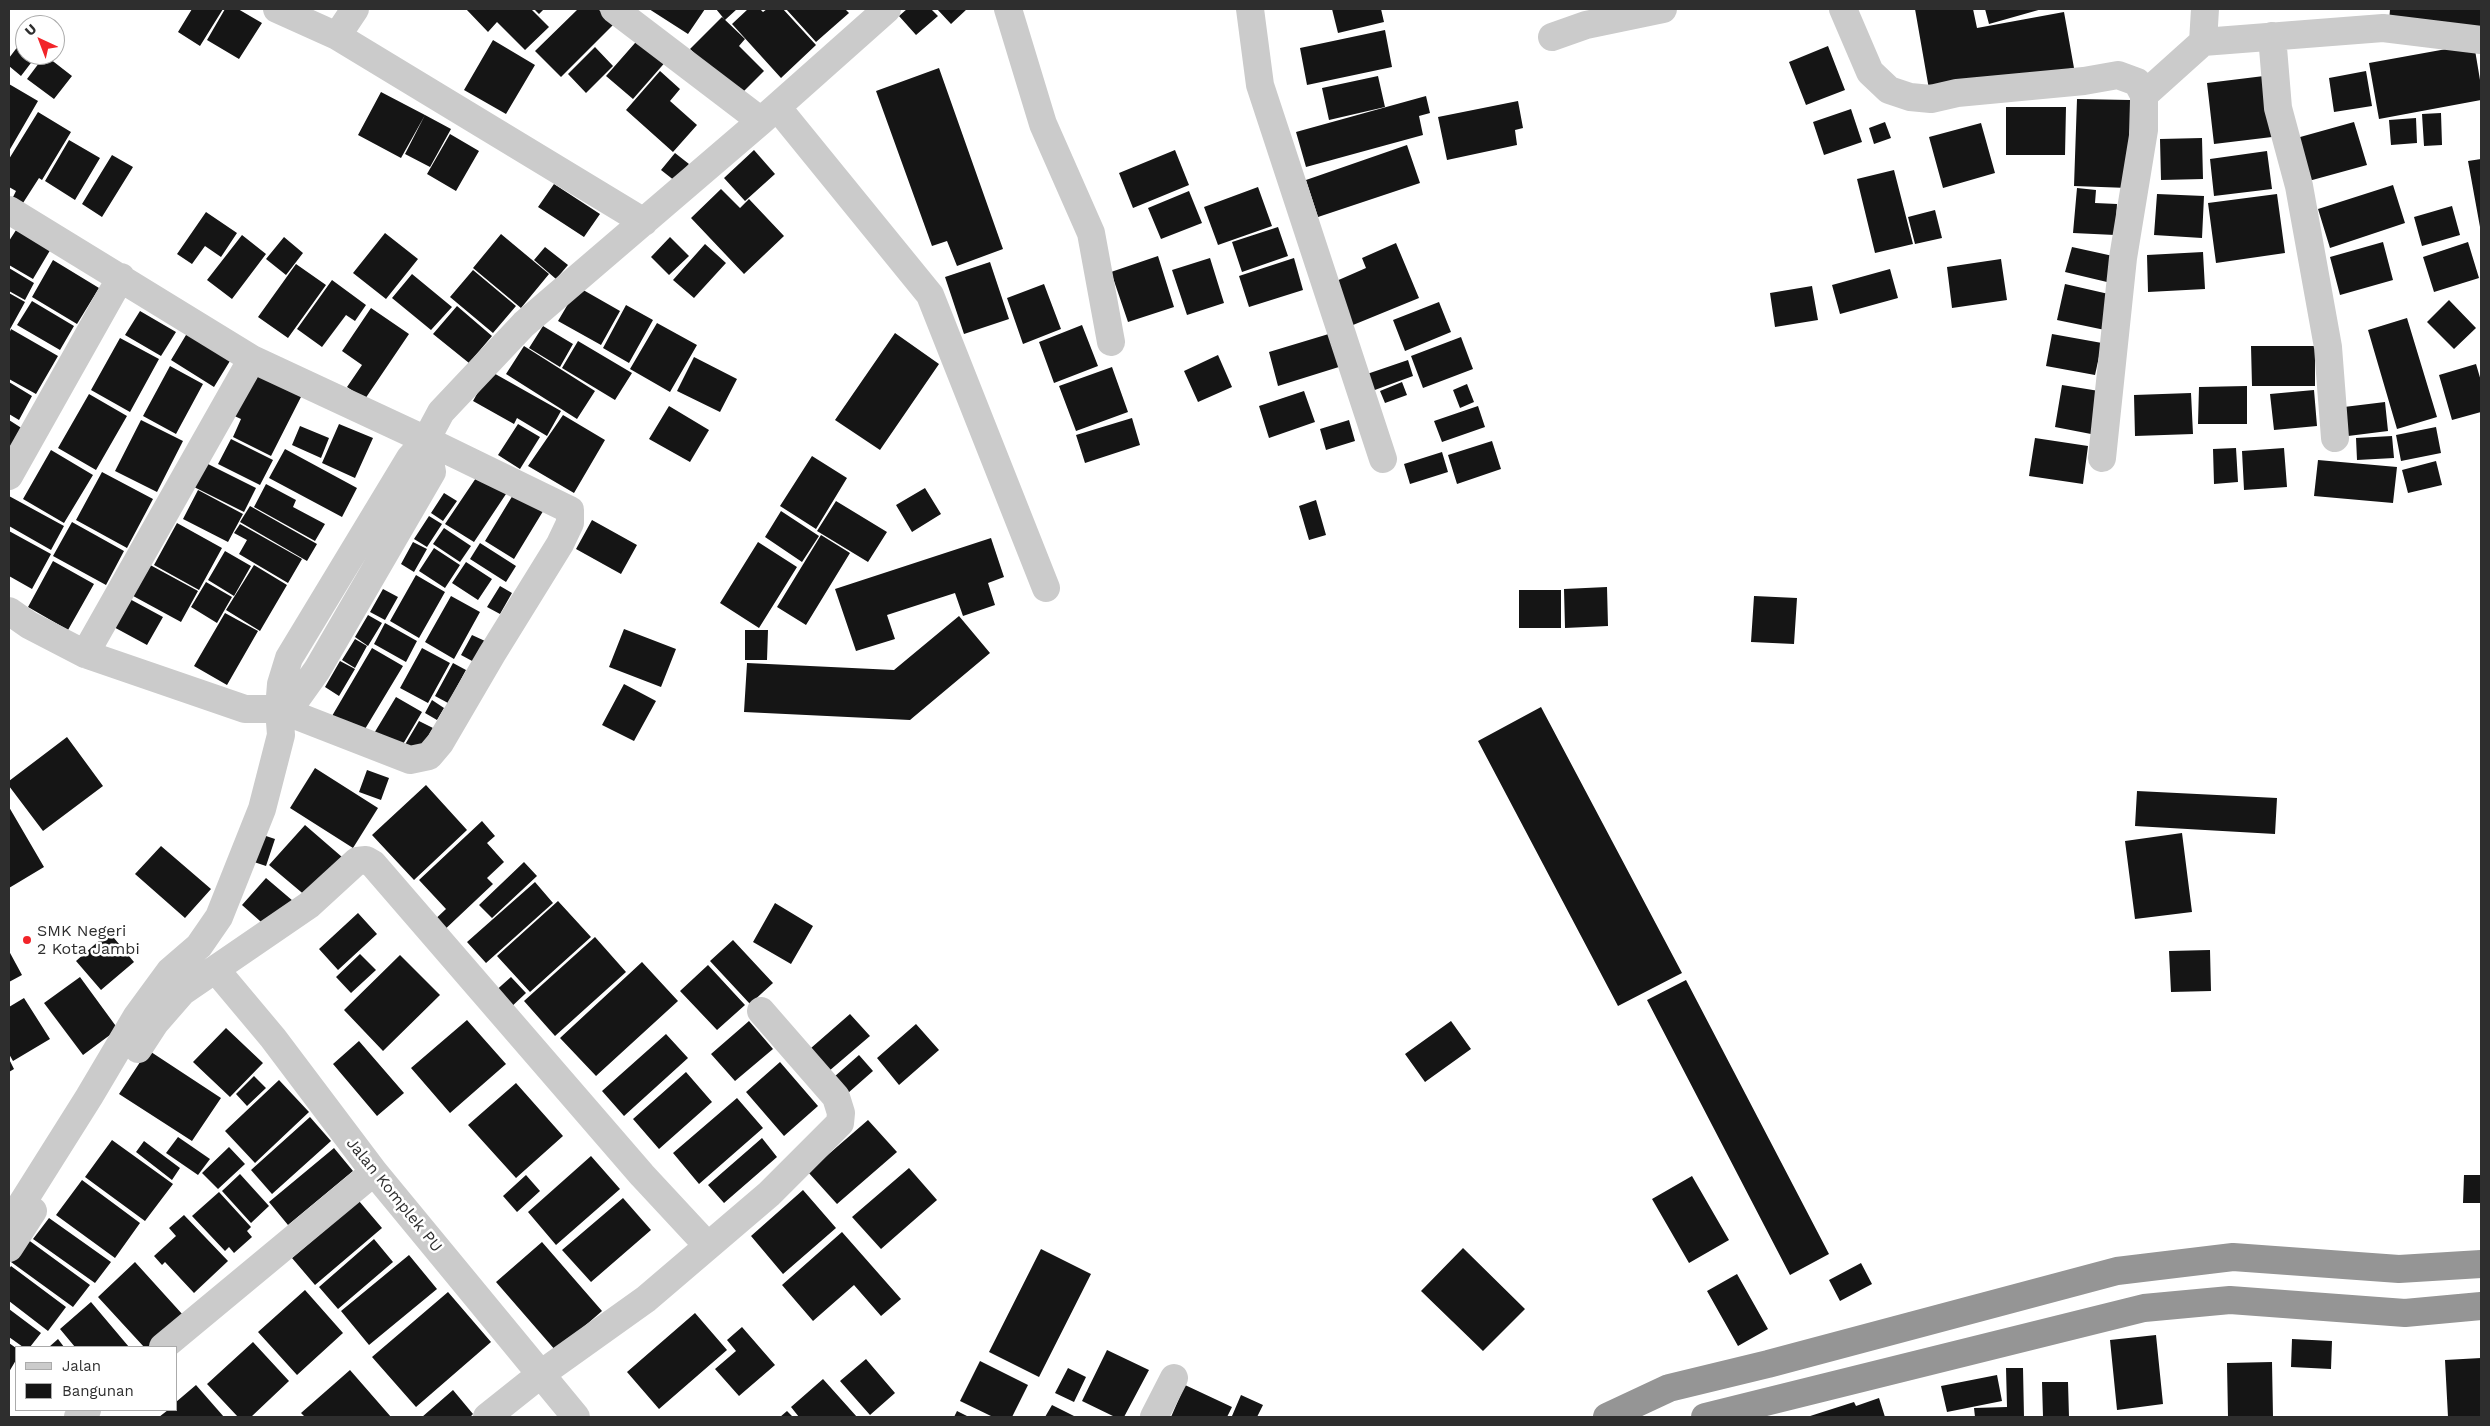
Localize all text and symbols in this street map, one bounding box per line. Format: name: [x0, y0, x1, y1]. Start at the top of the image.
north arrow: [15, 15, 65, 65]
text: U: [21, 21, 40, 39]
place label: SMK Negeri 2 Kota Jambi: [37, 921, 140, 959]
marker: SMK Negeri 2 Kota Jambi: [21, 934, 33, 946]
street label: Jalan Komplek PU: [342, 1134, 446, 1256]
legend: [15, 1346, 178, 1411]
text: Jalan: [62, 1357, 101, 1375]
text: Bangunan: [62, 1382, 134, 1400]

